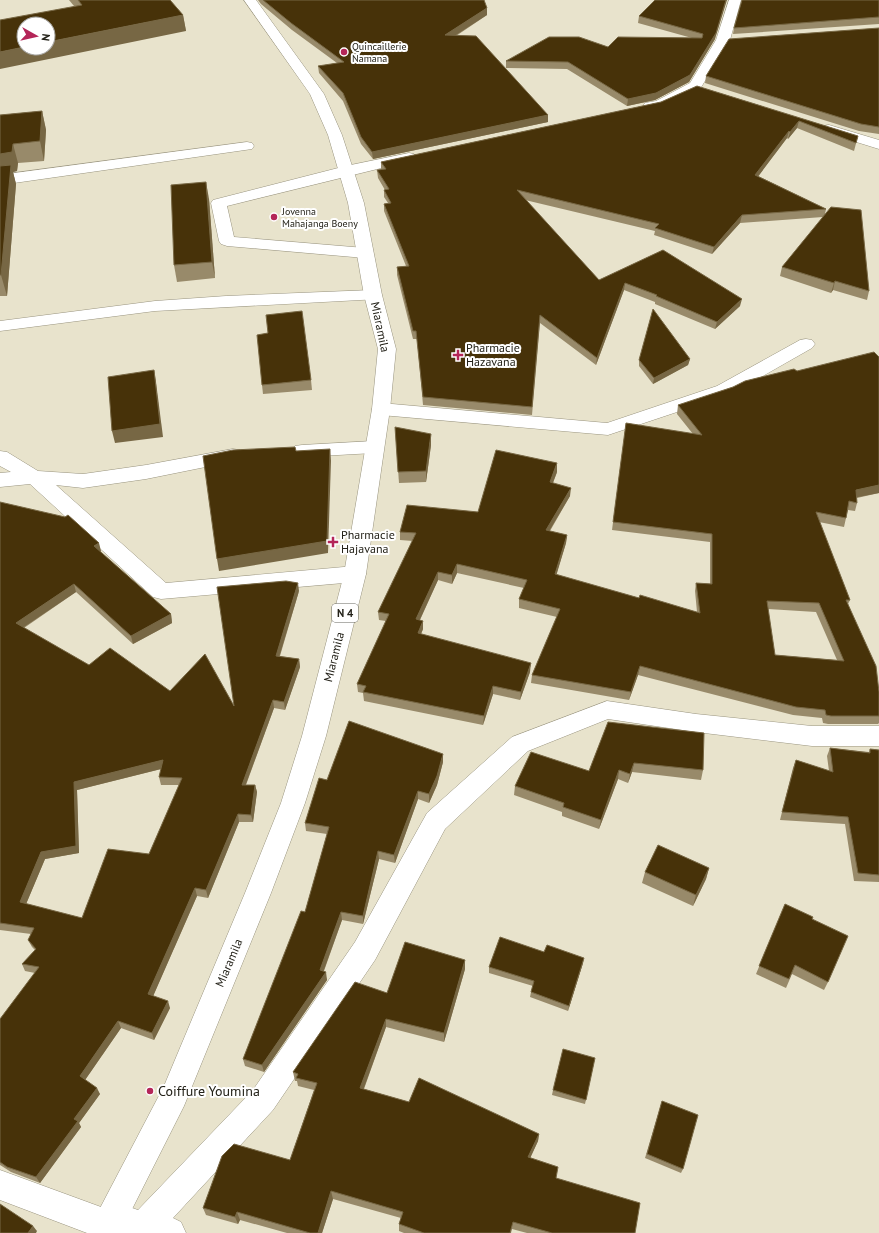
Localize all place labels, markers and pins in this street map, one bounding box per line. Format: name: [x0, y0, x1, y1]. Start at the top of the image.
place label: Quincaillerie Namana: [352, 40, 407, 65]
marker: Quincaillerie Namana: [339, 47, 349, 57]
place label: Jovenna Mahajanga Boeny: [281, 205, 358, 230]
marker: Jovenna Mahajanga Boeny: [269, 212, 279, 222]
place label: Pharmacie Hazavana: [466, 340, 520, 369]
marker: Pharmacie Hazavana: [453, 350, 463, 360]
place label: Pharmacie Hajavana: [341, 527, 395, 556]
marker: Pharmacie Hajavana: [328, 537, 338, 547]
place label: Coiffure Youmina: [158, 1082, 260, 1100]
marker: Coiffure Youmina: [145, 1086, 155, 1096]

